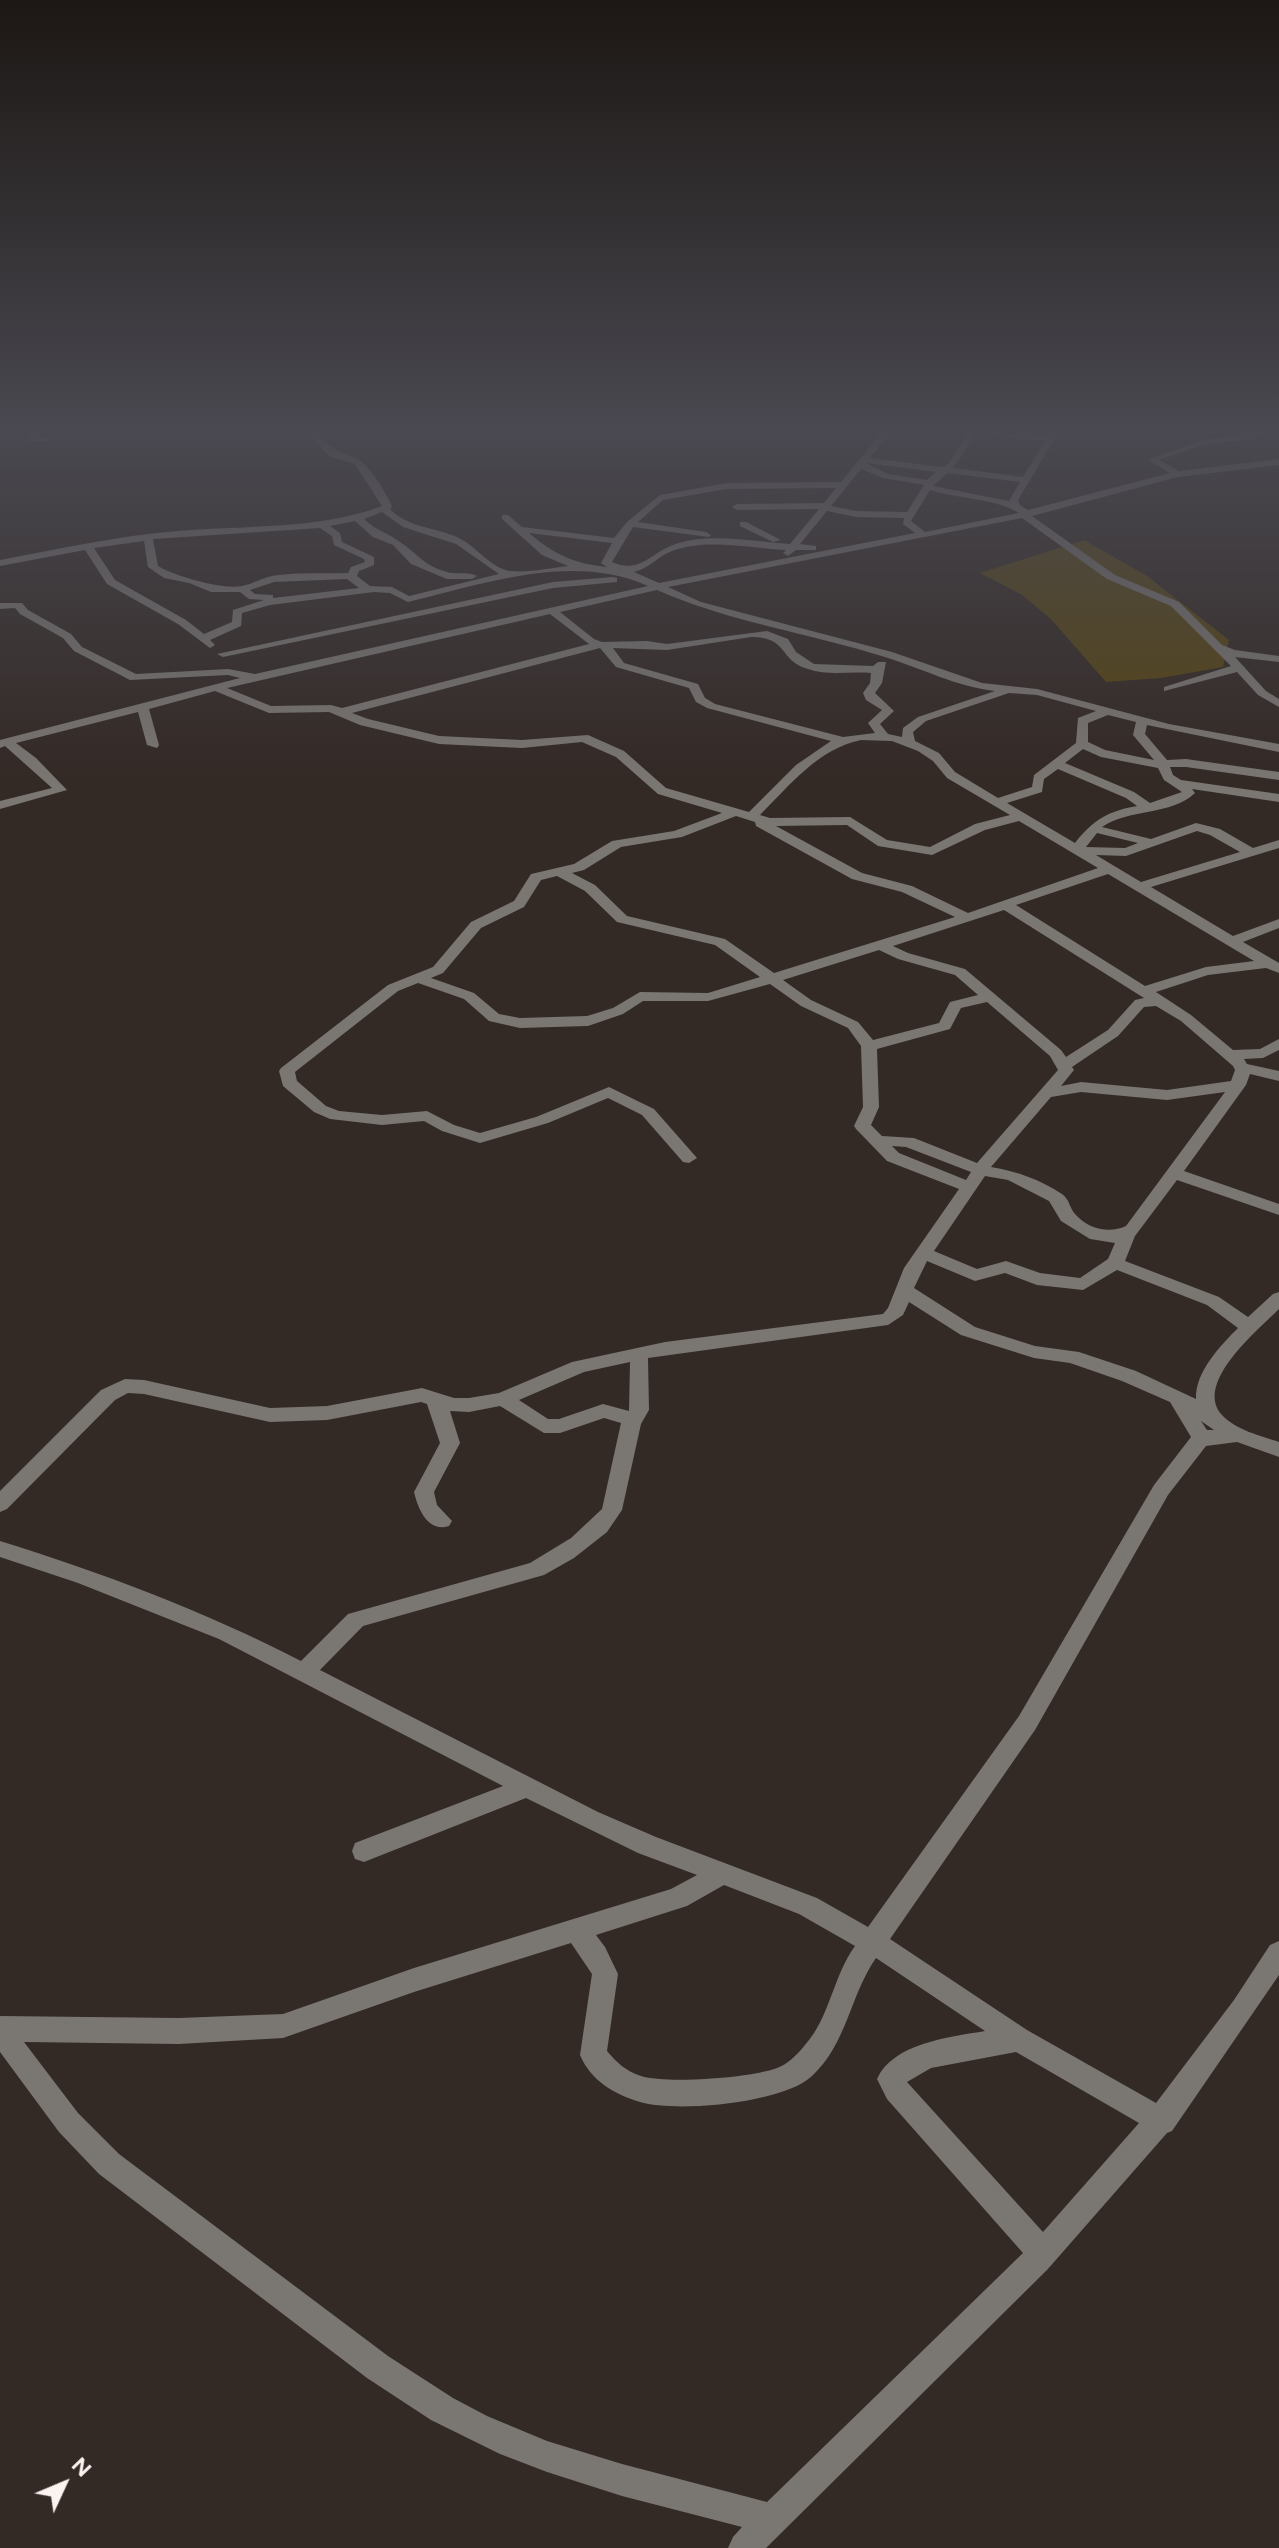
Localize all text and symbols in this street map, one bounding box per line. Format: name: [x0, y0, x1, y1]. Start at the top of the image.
north arrow: [24, 2444, 104, 2524]
text: N: [66, 2451, 97, 2482]

